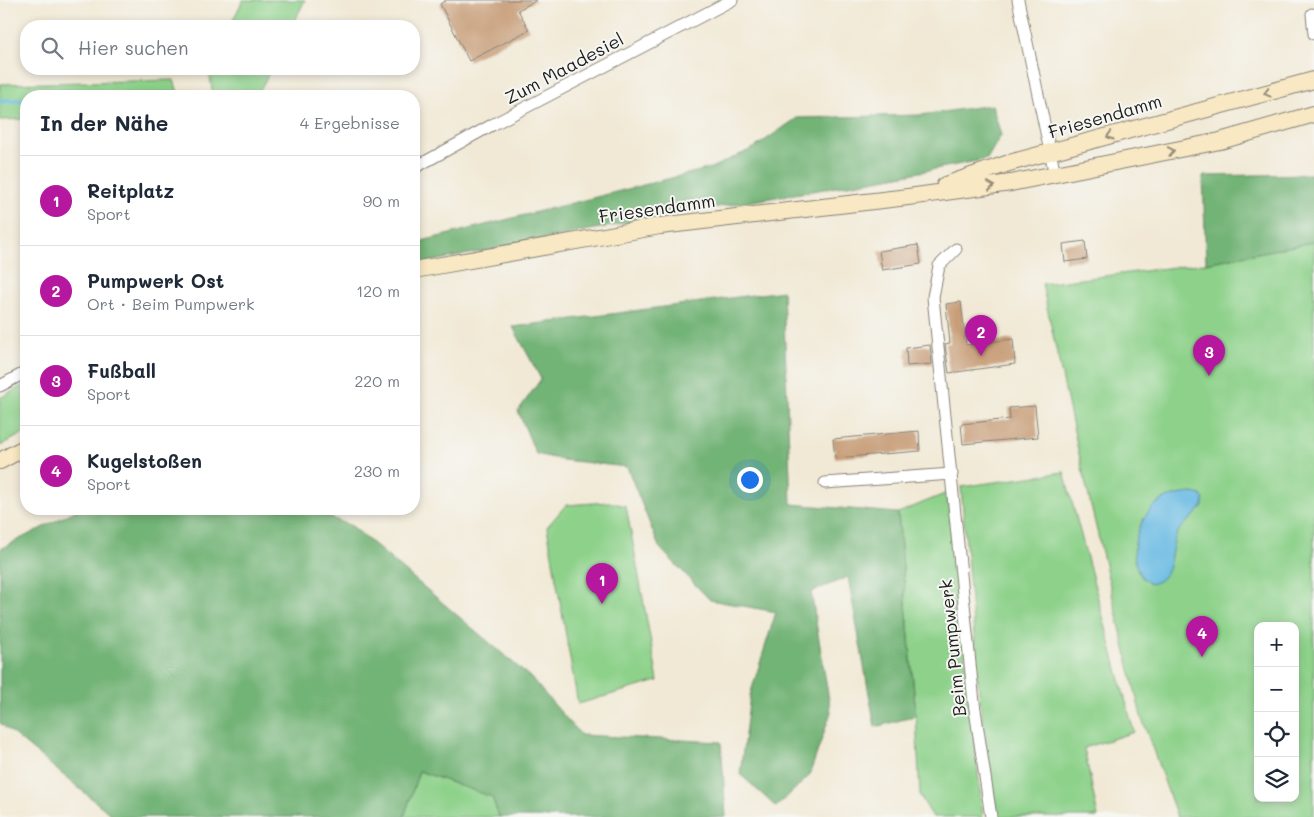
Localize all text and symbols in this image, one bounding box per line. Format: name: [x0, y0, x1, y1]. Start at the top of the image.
search box: [20, 20, 420, 75]
street label: Zum Maadesiel: [500, 27, 628, 109]
icon: search: [38, 34, 66, 62]
text: Hier suchen: [78, 35, 189, 60]
one-way arrow: [1262, 87, 1271, 98]
street label: Friesendamm: [1045, 88, 1165, 144]
text: In der Nähe: [40, 109, 168, 136]
text: 4 Ergebnisse: [300, 112, 400, 133]
one-way arrow: [1107, 130, 1115, 140]
one-way arrow: [1167, 146, 1176, 157]
text: Reitplatz: [87, 178, 174, 203]
one-way arrow: [987, 181, 995, 192]
street label: Friesendamm: [597, 188, 717, 228]
text: 1: [52, 190, 60, 211]
text: 90 m: [363, 190, 400, 211]
text: Sport: [87, 203, 130, 224]
text: Pumpwerk Ost: [87, 268, 224, 293]
text: 2: [52, 280, 60, 301]
text: 120 m: [356, 280, 400, 301]
text: Ort · Beim Pumpwerk: [87, 293, 255, 314]
pin: 2: [965, 315, 997, 356]
pin: 3: [1193, 335, 1225, 376]
text: Fußball: [87, 358, 156, 383]
text: 3: [51, 370, 61, 391]
text: 220 m: [354, 370, 400, 391]
text: Sport: [87, 383, 130, 404]
text: Kugelstoßen: [87, 448, 202, 473]
text: 4: [51, 460, 61, 481]
text: 230 m: [354, 460, 400, 481]
your location: [737, 467, 763, 493]
text: Sport: [87, 473, 130, 494]
pin: 1: [586, 563, 618, 604]
street label: Beim Pumpwerk: [933, 578, 971, 718]
pin: 4: [1186, 616, 1218, 657]
map controls: [1254, 622, 1299, 802]
button: +: [1254, 622, 1299, 667]
button: −: [1254, 667, 1299, 712]
button: locate: [1254, 712, 1299, 757]
button: layers: [1254, 757, 1299, 802]

